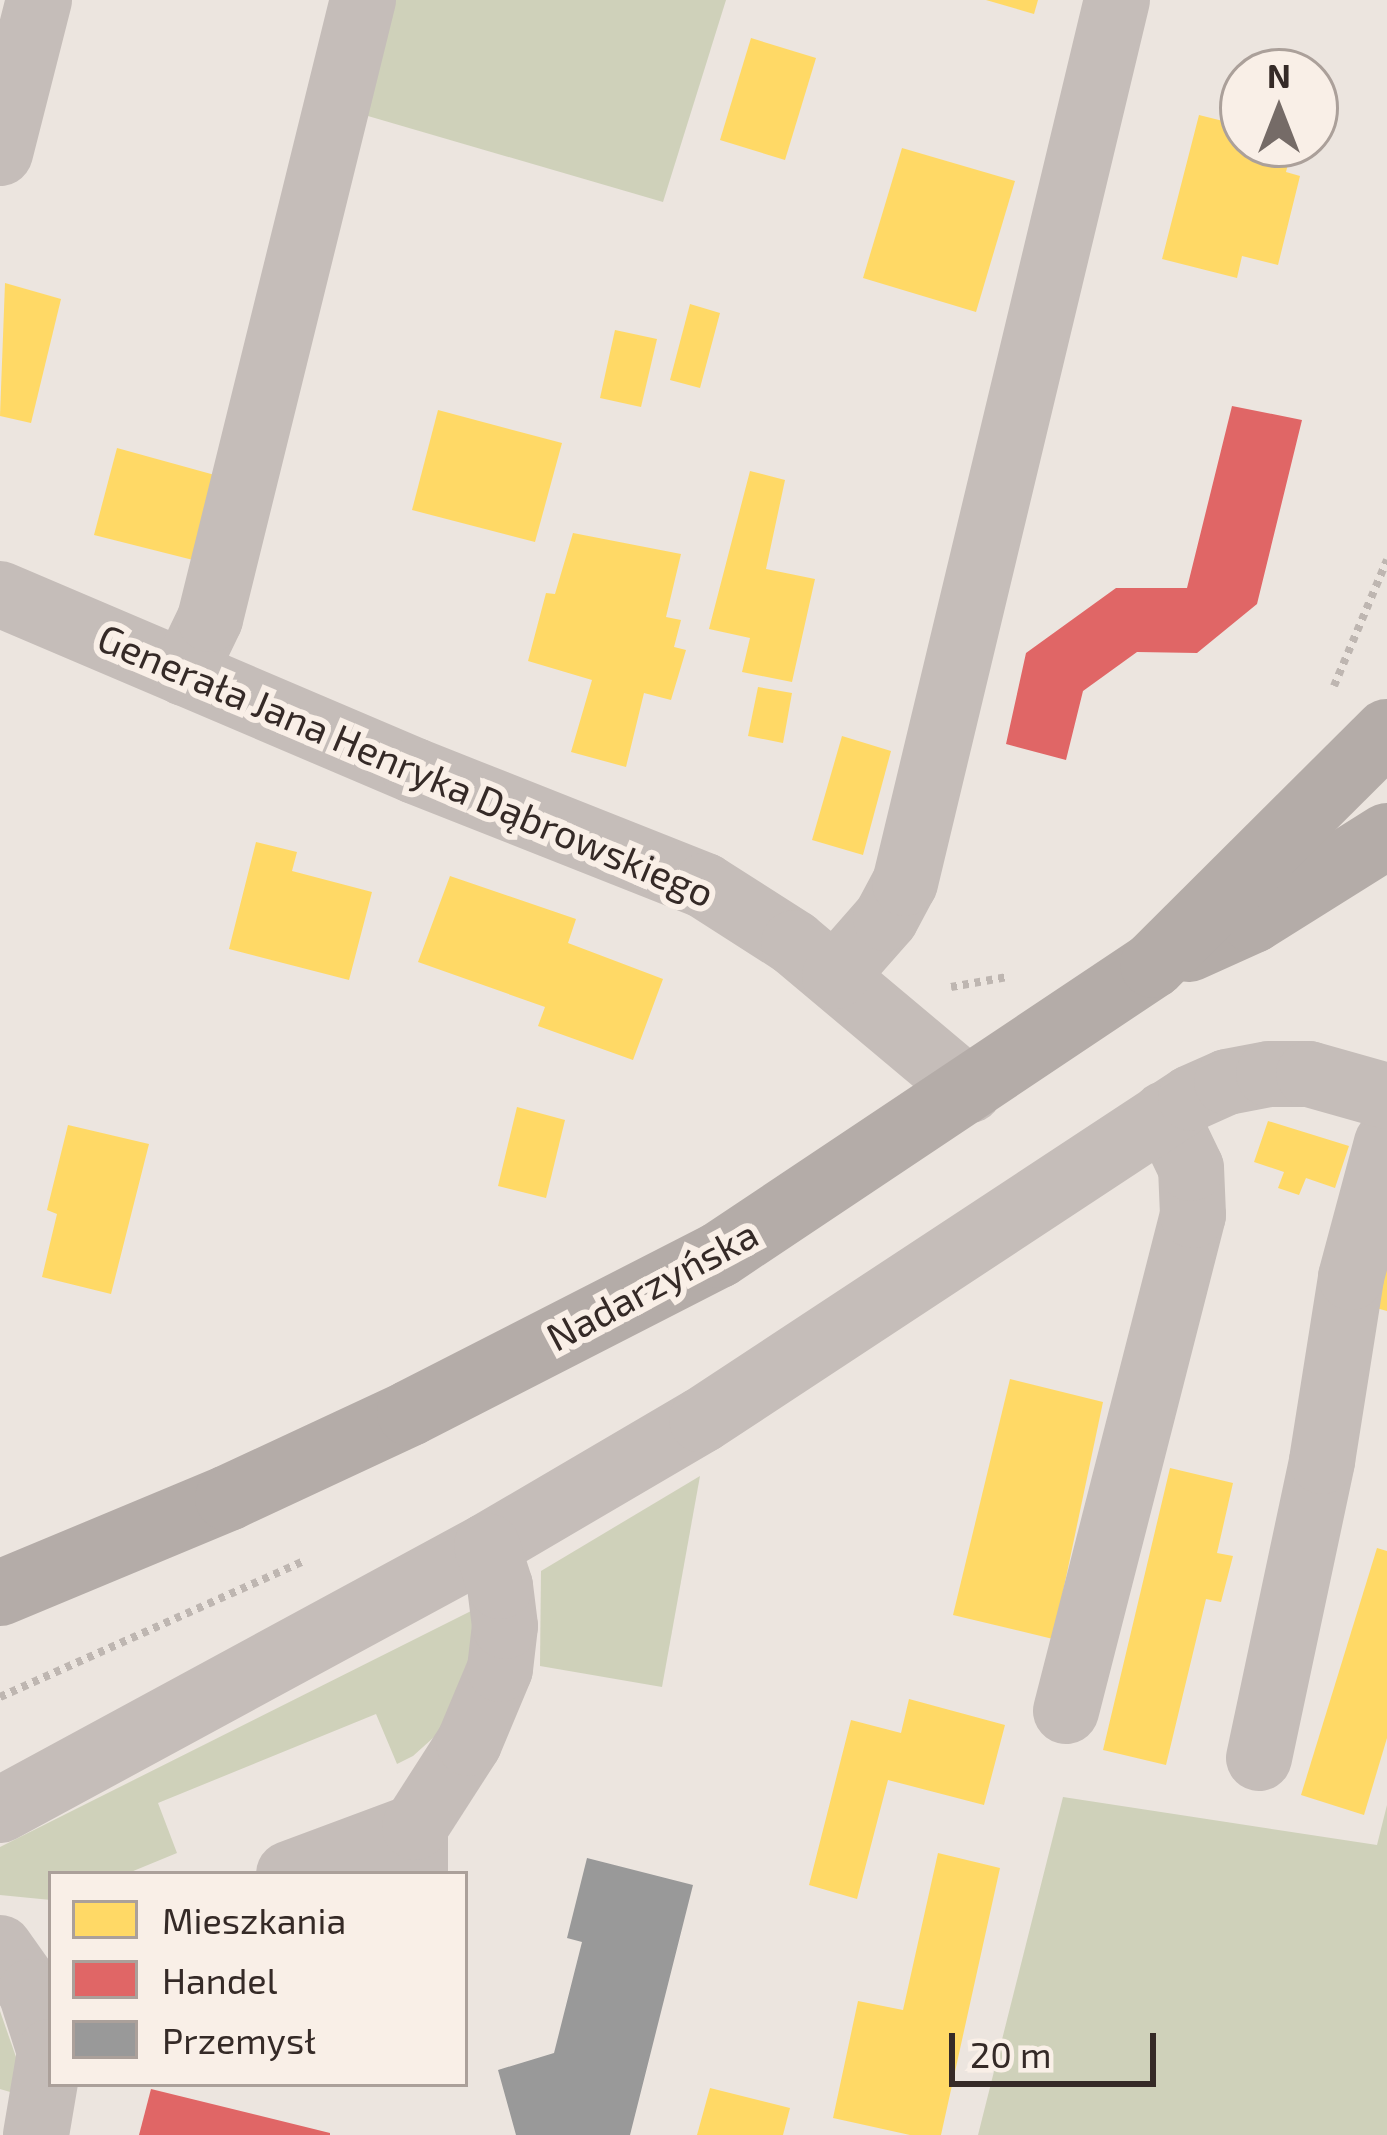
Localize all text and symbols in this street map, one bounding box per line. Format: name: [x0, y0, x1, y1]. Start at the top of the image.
north arrow: [1219, 48, 1339, 168]
text: N: [1267, 55, 1291, 95]
street label: Generała Jana Henryka Dąbrowskiego: [91, 614, 721, 916]
street label: Nadarzyńska: [538, 1210, 766, 1360]
legend: [48, 1871, 468, 2087]
text: Mieszkania: [162, 1898, 346, 1941]
text: Handel: [162, 1958, 277, 2001]
scale bar: [955, 2009, 1162, 2083]
text: Przemysł: [162, 2018, 316, 2061]
text: 20 m: [970, 2032, 1052, 2075]

